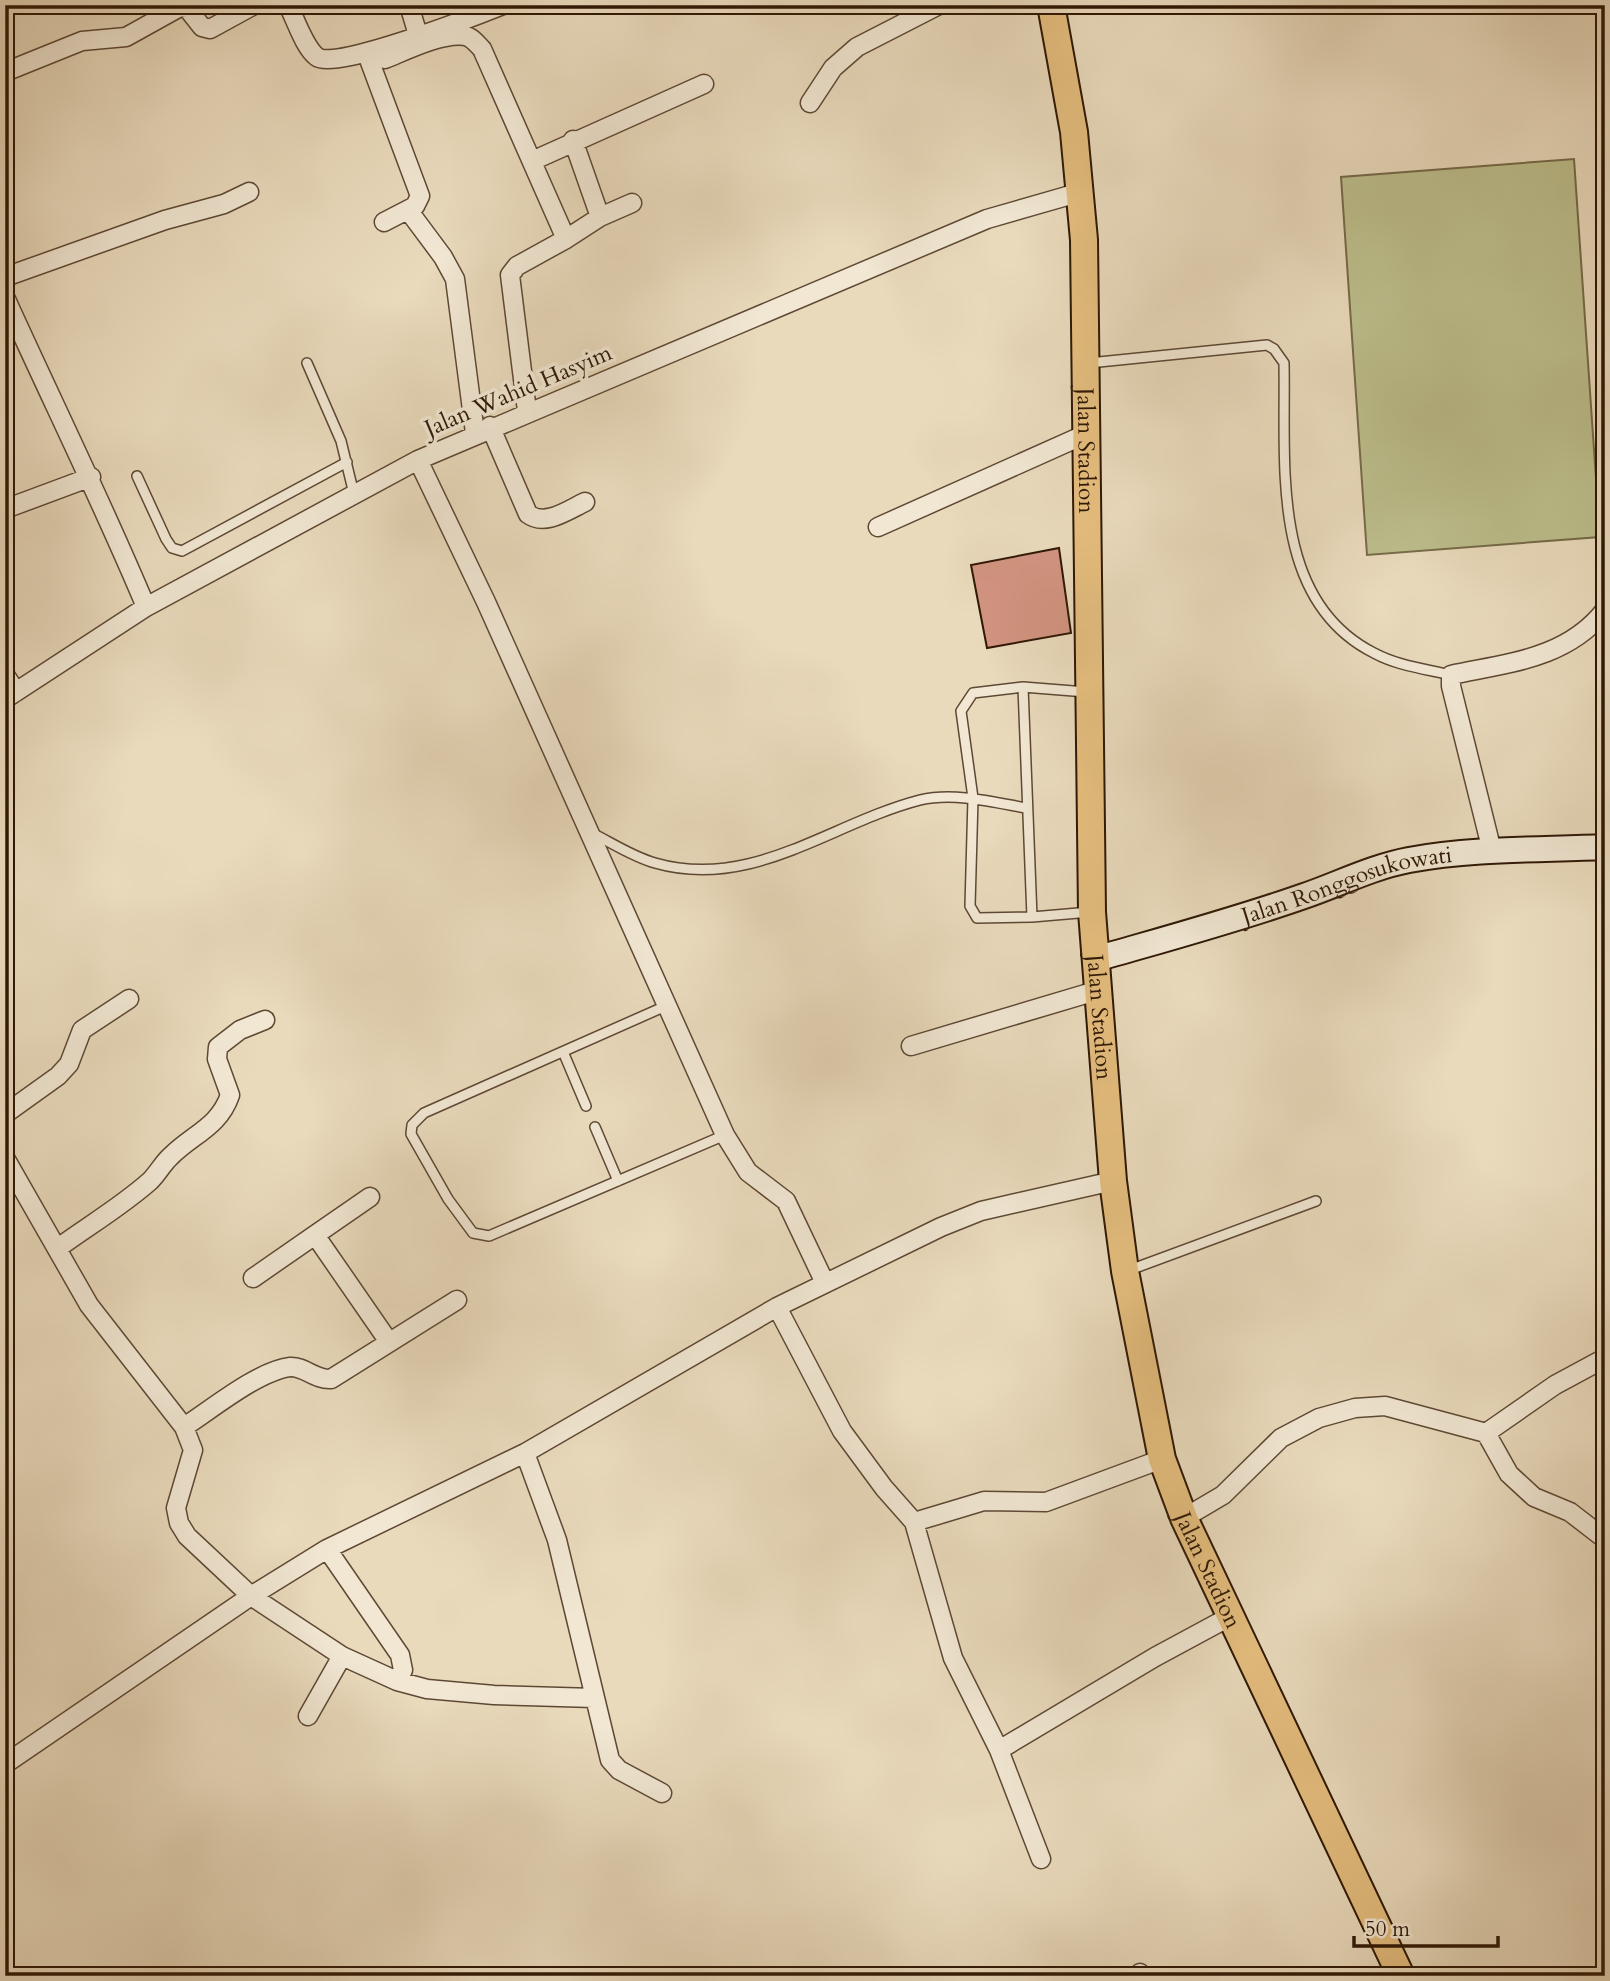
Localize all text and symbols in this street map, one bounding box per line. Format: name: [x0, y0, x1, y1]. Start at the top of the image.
street label: Jalan Wahid Hasyim: [417, 337, 617, 445]
street label: Jalan Stadion: [1070, 384, 1102, 514]
street label: Jalan Ronggosukowati: [1235, 839, 1454, 933]
street label: Jalan Stadion: [1079, 950, 1120, 1081]
street label: Jalan Stadion: [1166, 1505, 1249, 1633]
scale bar: [1354, 1904, 1498, 1948]
text: 50 m: [1365, 1915, 1410, 1944]

